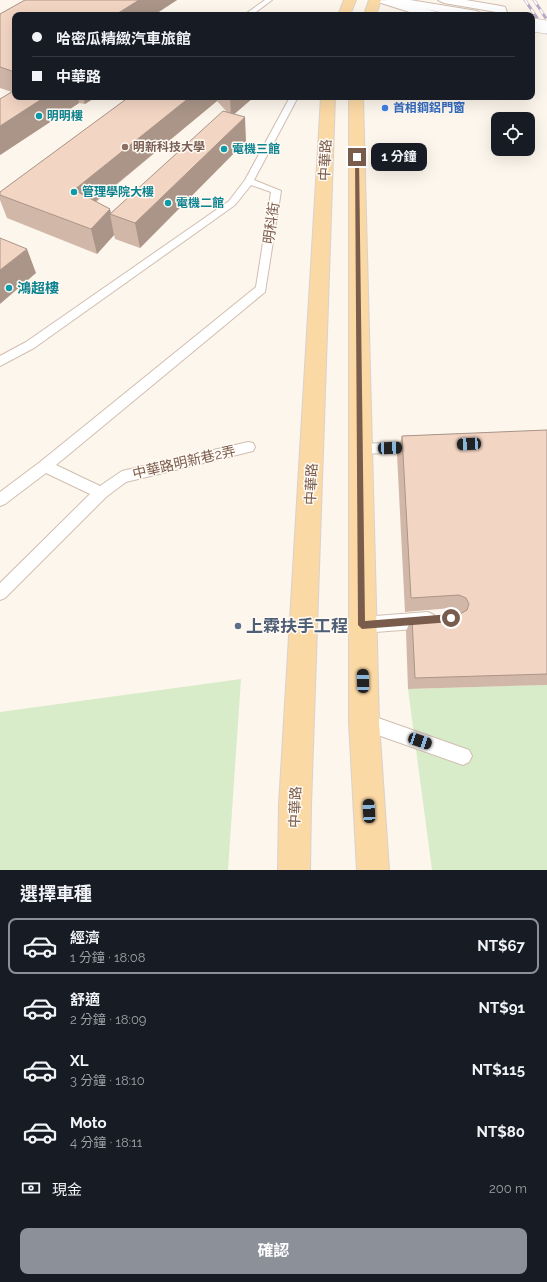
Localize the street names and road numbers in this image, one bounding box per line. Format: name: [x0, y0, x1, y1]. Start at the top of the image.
street label: 中華路: [316, 139, 334, 181]
street label: 明科街: [260, 201, 282, 245]
street label: 中華路明新巷2弄: [131, 442, 237, 482]
street label: 中華路: [302, 463, 320, 505]
street label: 中華路: [286, 786, 304, 828]

